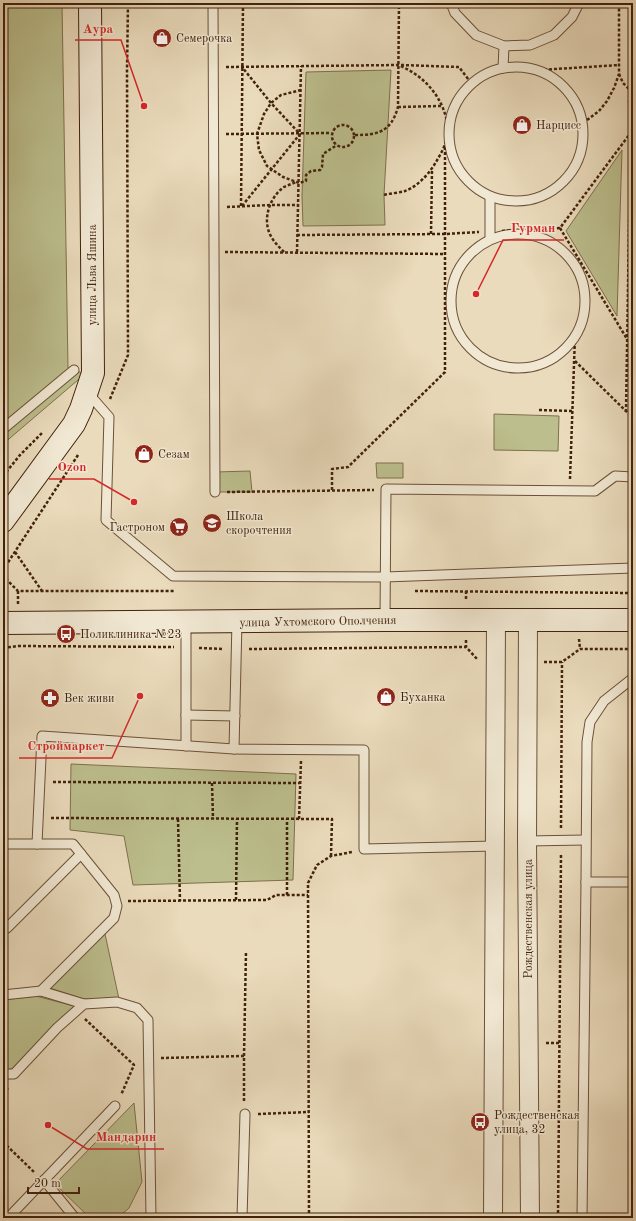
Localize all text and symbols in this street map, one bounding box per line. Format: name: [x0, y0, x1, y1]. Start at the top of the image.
callout: Аура: [75, 15, 121, 40]
text: Аура: [83, 23, 114, 36]
shop icon: Семерочка: [151, 27, 173, 49]
place label: Семерочка: [176, 33, 232, 45]
shop icon: Нарцисс: [511, 114, 533, 136]
place label: Нарцисс: [536, 120, 581, 132]
callout: Гурман: [503, 215, 564, 240]
text: Гурман: [511, 222, 555, 235]
street label: улица Льва Яшина: [87, 224, 99, 326]
shop icon: Сезам: [133, 443, 155, 465]
place label: Сезам: [158, 449, 190, 461]
callout: Ozon: [49, 454, 94, 479]
text: Ozon: [57, 461, 87, 474]
place label: Школа скорочтения: [226, 511, 292, 537]
school or university icon: Школа скорочтения: [201, 512, 223, 534]
supermarket icon: Гастроном: [168, 516, 190, 538]
place label: Гастроном: [109, 522, 165, 534]
street label: улица Ухтомского Ополчения: [239, 615, 397, 629]
bus stop icon: Поликлиника №23: [55, 623, 77, 645]
place label: Поликлиника №23: [80, 629, 182, 641]
shop icon: Буханка: [375, 686, 397, 708]
pharmacy icon: Век живи: [39, 687, 61, 709]
place label: Буханка: [400, 692, 446, 704]
place label: Век живи: [64, 693, 114, 705]
callout: Строймаркет: [19, 733, 112, 758]
text: Строймаркет: [27, 740, 105, 753]
street label: Рождественская улица: [523, 859, 535, 979]
place label: Рождественская улица, 32: [494, 1110, 580, 1136]
bus stop icon: Рождественская улица, 32: [469, 1111, 491, 1133]
callout: Мандарин: [87, 1124, 164, 1149]
text: Мандарин: [96, 1131, 156, 1144]
scale bar: [28, 1169, 79, 1195]
text: 20 m: [34, 1178, 61, 1190]

